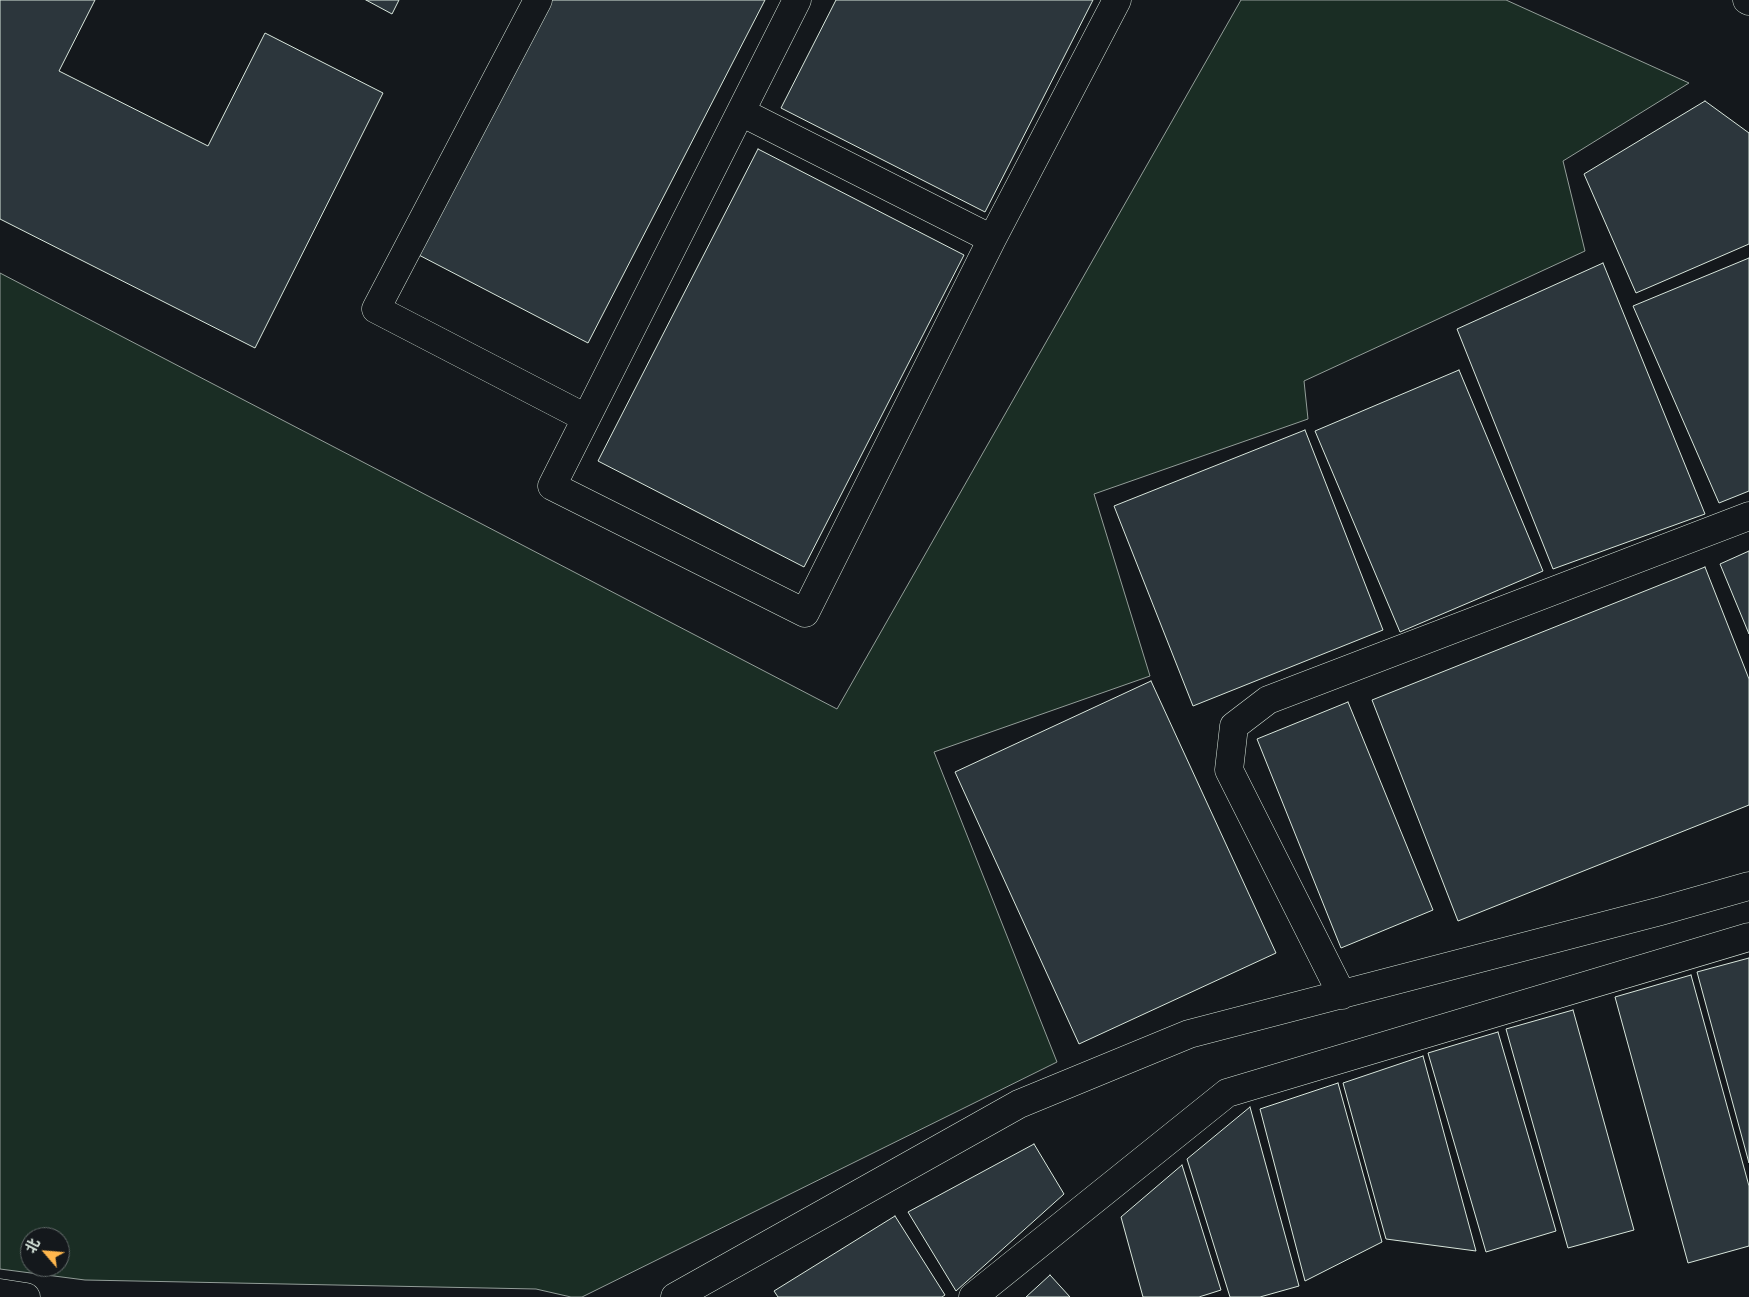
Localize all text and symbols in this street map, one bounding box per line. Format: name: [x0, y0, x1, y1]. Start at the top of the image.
north arrow: [20, 1227, 70, 1277]
text: 北: [21, 1235, 44, 1256]

